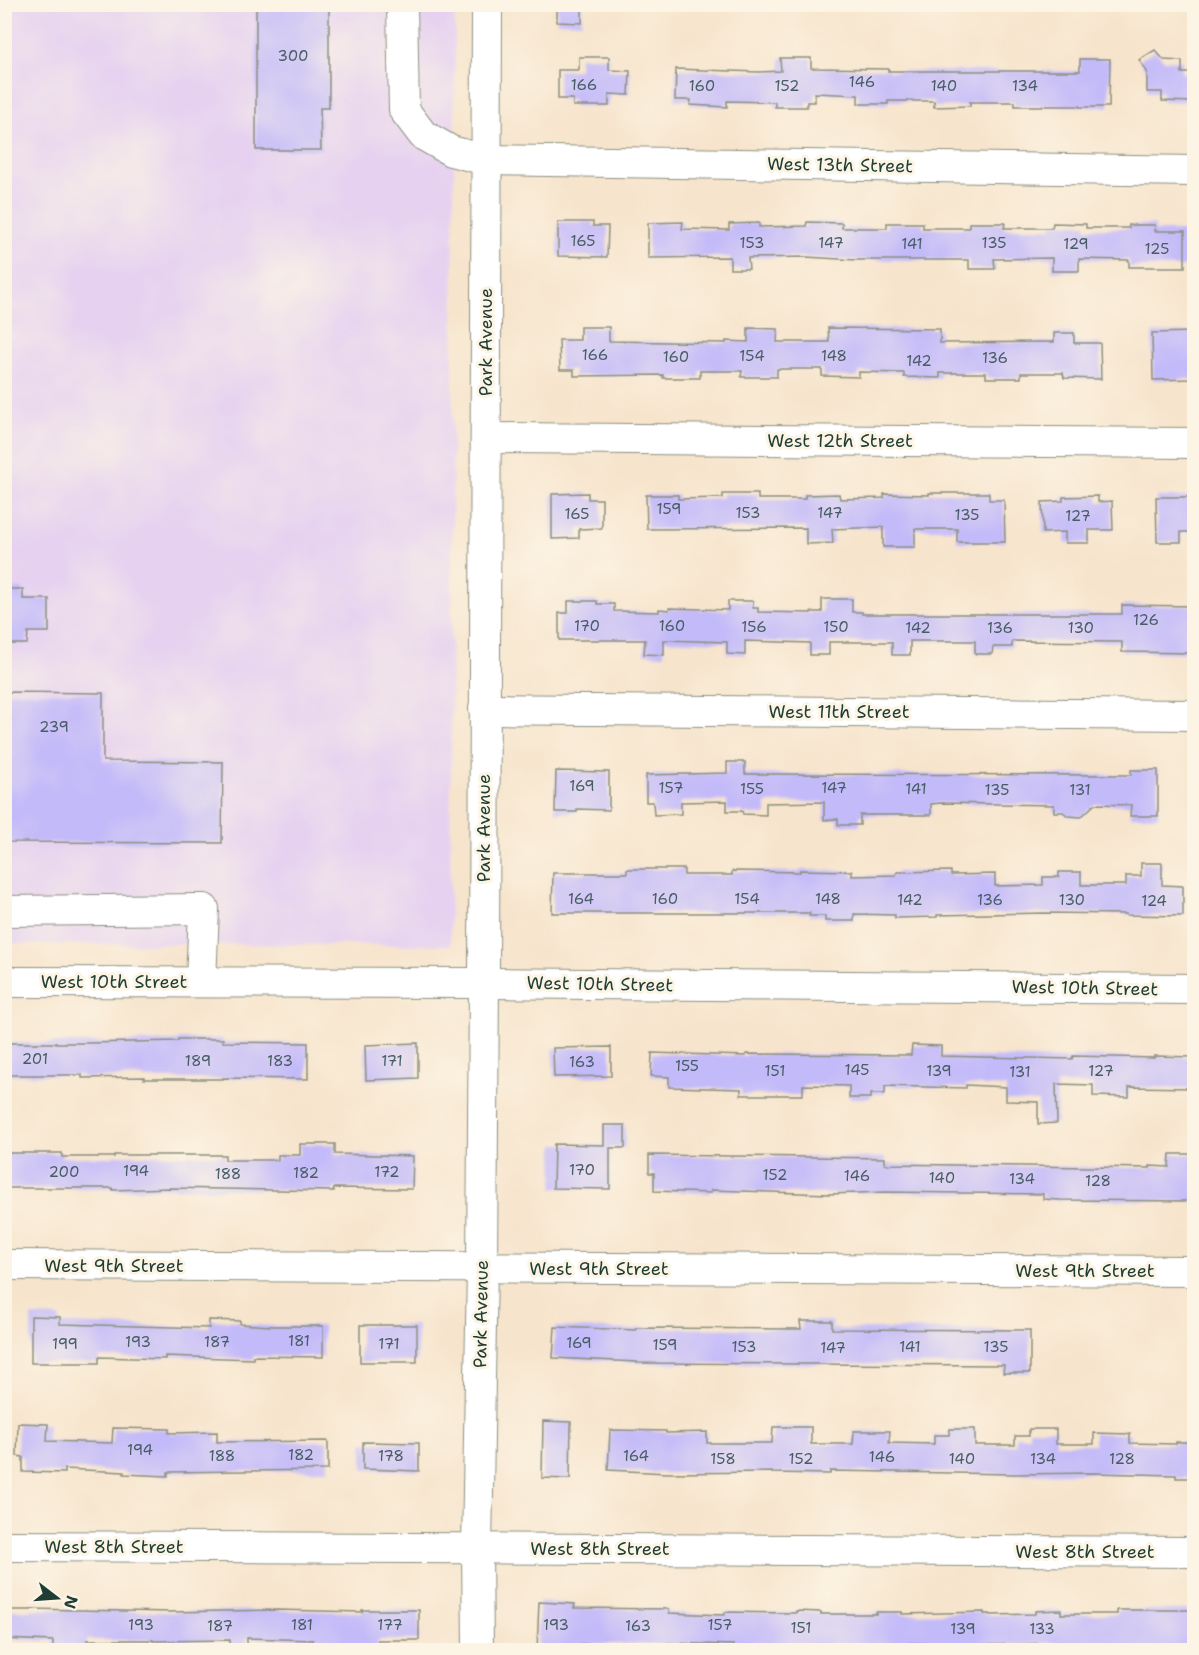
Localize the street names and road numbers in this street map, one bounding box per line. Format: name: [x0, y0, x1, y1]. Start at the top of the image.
street label: West 13th Street: [767, 152, 913, 178]
street label: Park Avenue: [474, 288, 498, 396]
street label: West 12th Street: [767, 429, 913, 453]
street label: West 11th Street: [768, 700, 910, 724]
street label: Park Avenue: [472, 774, 496, 882]
street label: West 10th Street: [41, 970, 187, 994]
street label: West 10th Street: [526, 971, 674, 997]
street label: West 10th Street: [1011, 975, 1159, 1001]
street label: West 9th Street: [44, 1254, 184, 1278]
street label: West 9th Street: [529, 1257, 669, 1281]
street label: West 9th Street: [1015, 1259, 1155, 1283]
street label: Park Avenue: [468, 1260, 494, 1368]
street label: West 8th Street: [44, 1535, 184, 1559]
street label: West 8th Street: [530, 1537, 670, 1561]
street label: West 8th Street: [1015, 1540, 1155, 1564]

